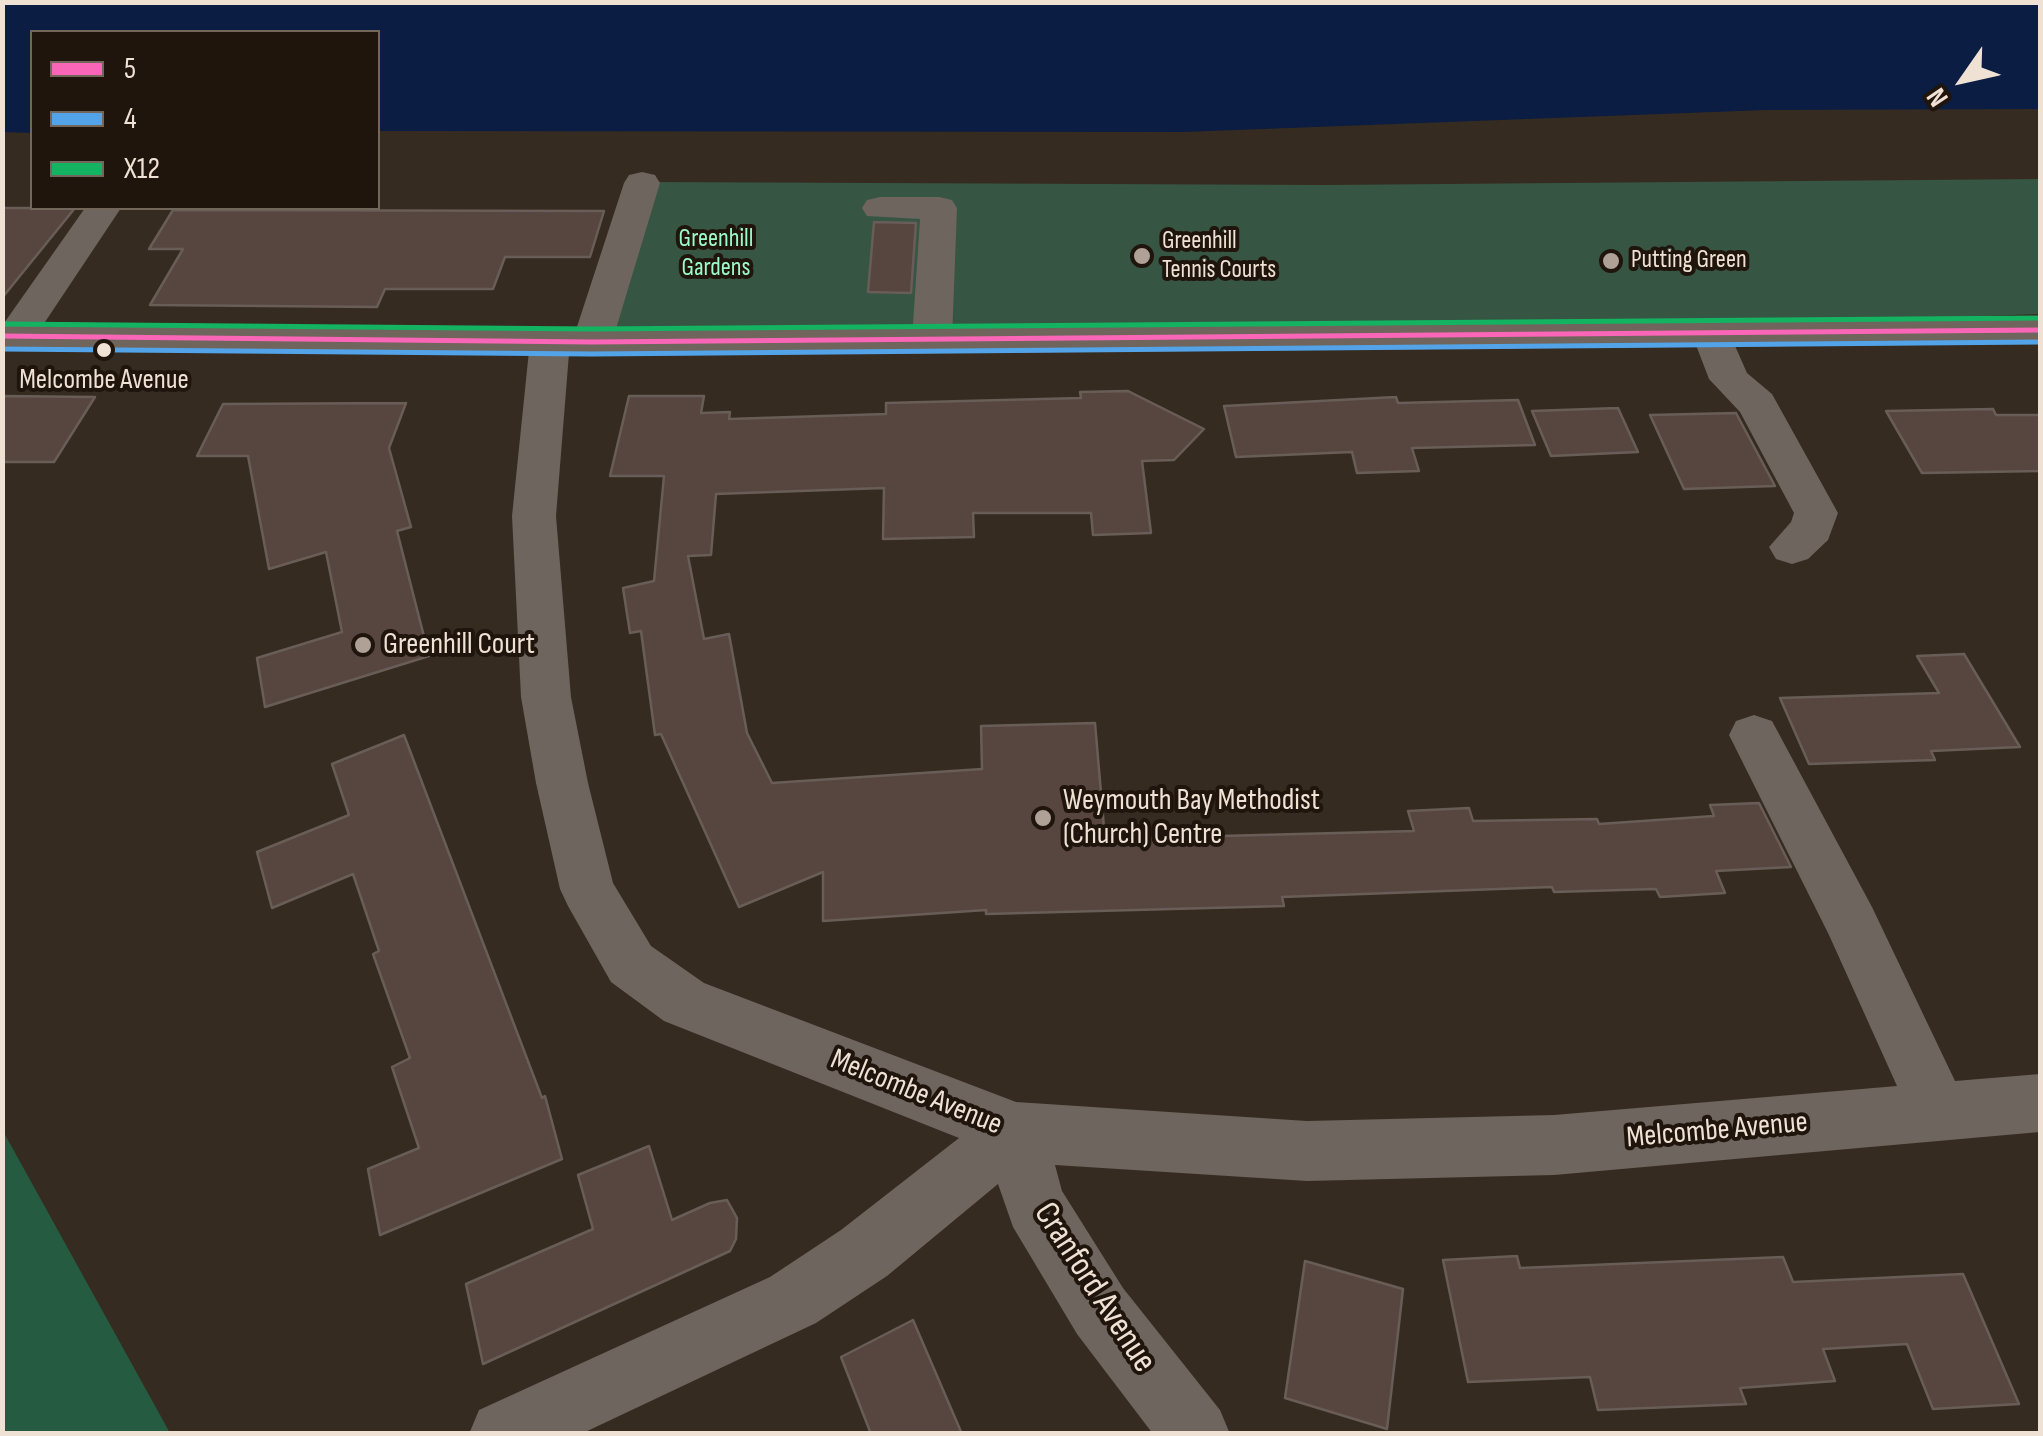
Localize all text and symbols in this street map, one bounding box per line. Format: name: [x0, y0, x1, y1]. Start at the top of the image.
legend: [30, 30, 380, 210]
north arrow: [1913, 30, 2013, 130]
text: 5: [124, 51, 136, 87]
text: N: [1920, 82, 1956, 112]
text: 4: [124, 101, 137, 137]
text: X12: [124, 151, 160, 187]
park label: Greenhill Gardens: [679, 225, 753, 284]
place label: Greenhill Tennis Courts: [1162, 227, 1276, 286]
marker: Greenhill Tennis Courts: [1131, 245, 1153, 267]
place label: Putting Green: [1631, 246, 1747, 276]
marker: Putting Green: [1600, 250, 1622, 272]
marker: Melcombe Avenue: [94, 340, 114, 360]
place label: Melcombe Avenue: [19, 364, 189, 398]
place label: Greenhill Court: [383, 627, 535, 663]
marker: Greenhill Court: [352, 634, 374, 656]
place label: Weymouth Bay Methodist (Church) Centre: [1063, 783, 1320, 854]
marker: Weymouth Bay Methodist (Church) Centre: [1032, 807, 1054, 829]
street label: Melcombe Avenue: [825, 1042, 1007, 1144]
street label: Melcombe Avenue: [1625, 1105, 1809, 1157]
street label: Cranford Avenue: [1024, 1195, 1164, 1381]

